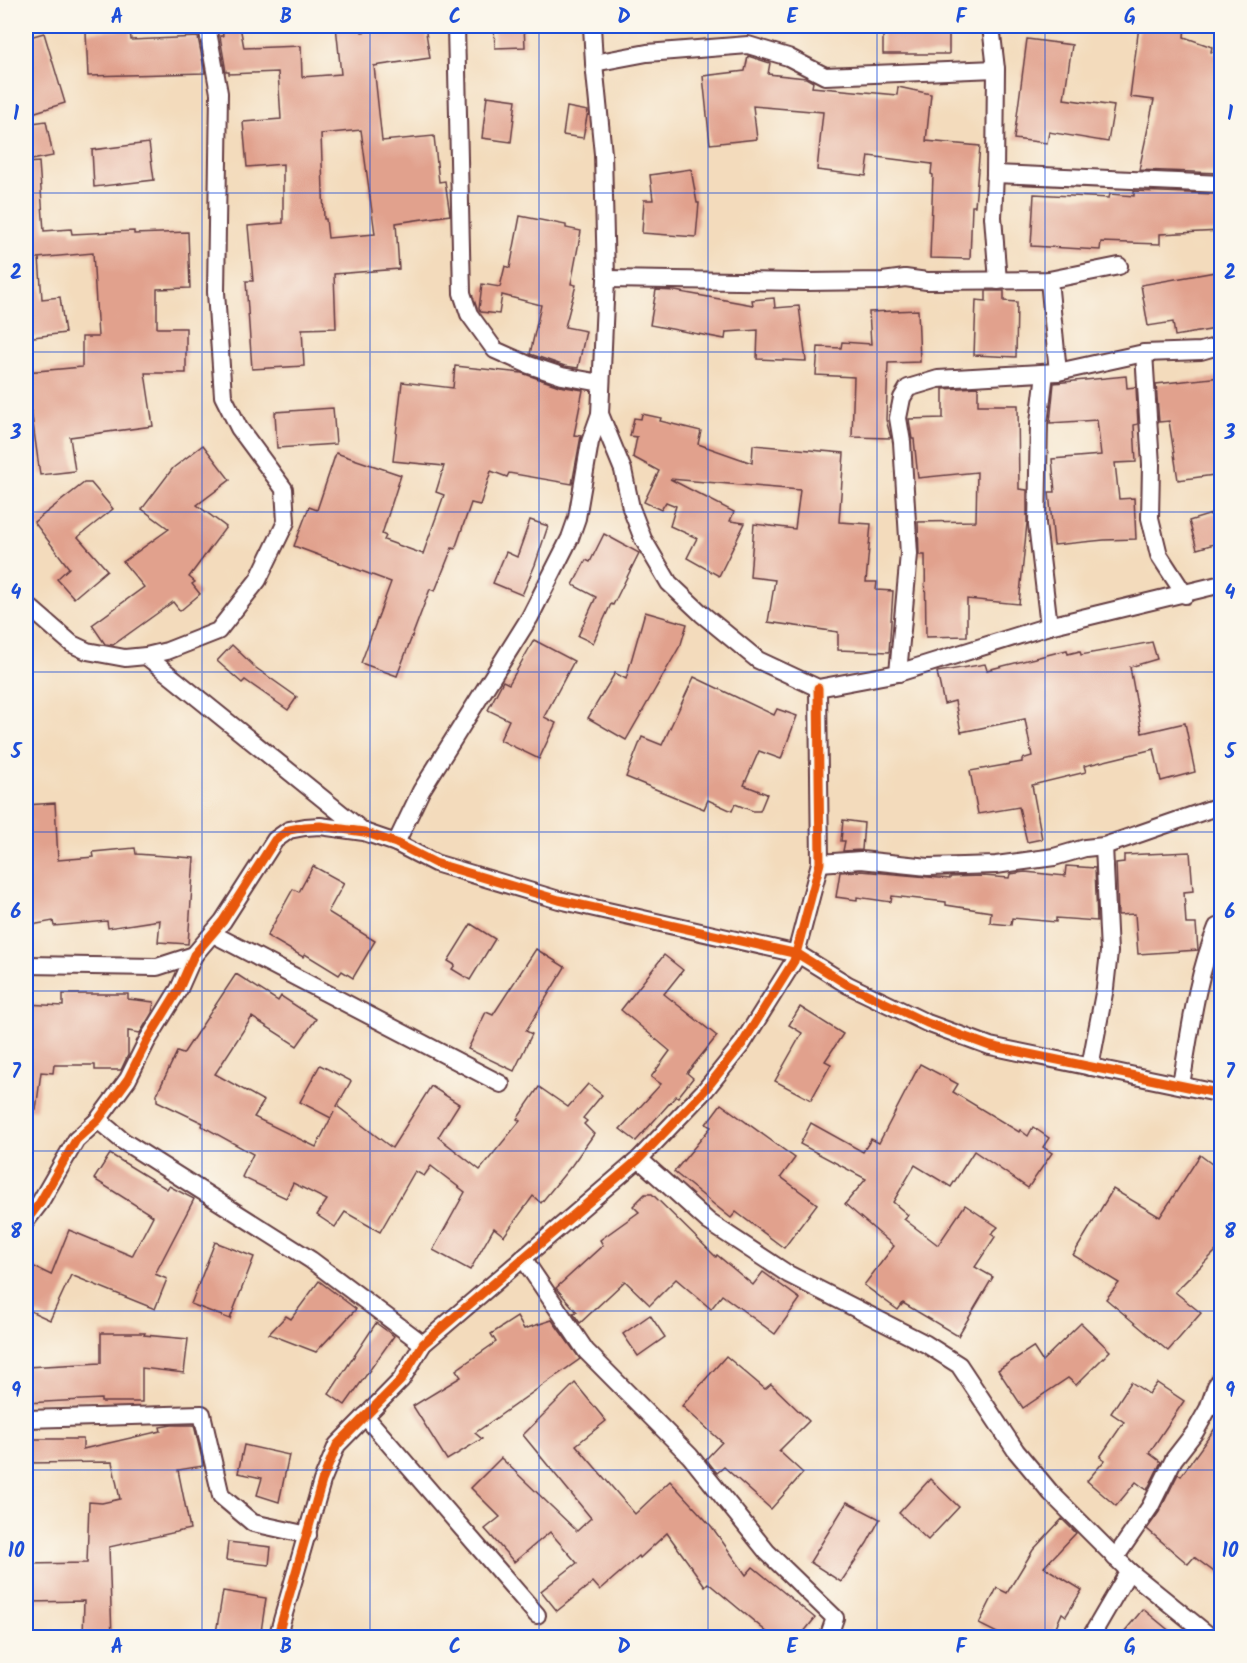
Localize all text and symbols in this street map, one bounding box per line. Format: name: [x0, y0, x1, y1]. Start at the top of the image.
text: A: [111, 2, 123, 34]
text: B: [280, 2, 292, 34]
text: C: [449, 2, 461, 34]
text: D: [617, 2, 631, 34]
text: E: [786, 2, 798, 34]
text: F: [956, 2, 968, 34]
text: G: [1124, 2, 1136, 34]
text: 1: [13, 99, 19, 131]
text: 1: [1227, 99, 1233, 131]
text: 2: [10, 258, 22, 290]
text: 2: [1224, 258, 1236, 290]
text: 3: [10, 418, 22, 450]
text: 3: [1224, 418, 1236, 450]
text: 4: [11, 578, 22, 610]
text: 4: [1225, 578, 1236, 610]
text: 5: [10, 737, 23, 769]
text: 5: [1224, 737, 1237, 769]
text: 6: [11, 897, 22, 929]
text: 6: [1225, 897, 1236, 929]
text: 7: [11, 1057, 21, 1089]
text: 7: [1225, 1057, 1235, 1089]
text: 8: [10, 1217, 22, 1249]
text: 8: [1224, 1217, 1236, 1249]
text: 9: [11, 1376, 21, 1408]
text: 9: [1225, 1376, 1235, 1408]
text: 10: [8, 1536, 25, 1568]
text: 10: [1222, 1536, 1239, 1568]
text: A: [111, 1632, 123, 1663]
text: B: [280, 1632, 292, 1663]
text: C: [449, 1632, 461, 1663]
text: D: [617, 1632, 631, 1663]
text: E: [786, 1632, 798, 1663]
text: F: [956, 1632, 968, 1663]
text: G: [1124, 1632, 1136, 1663]

